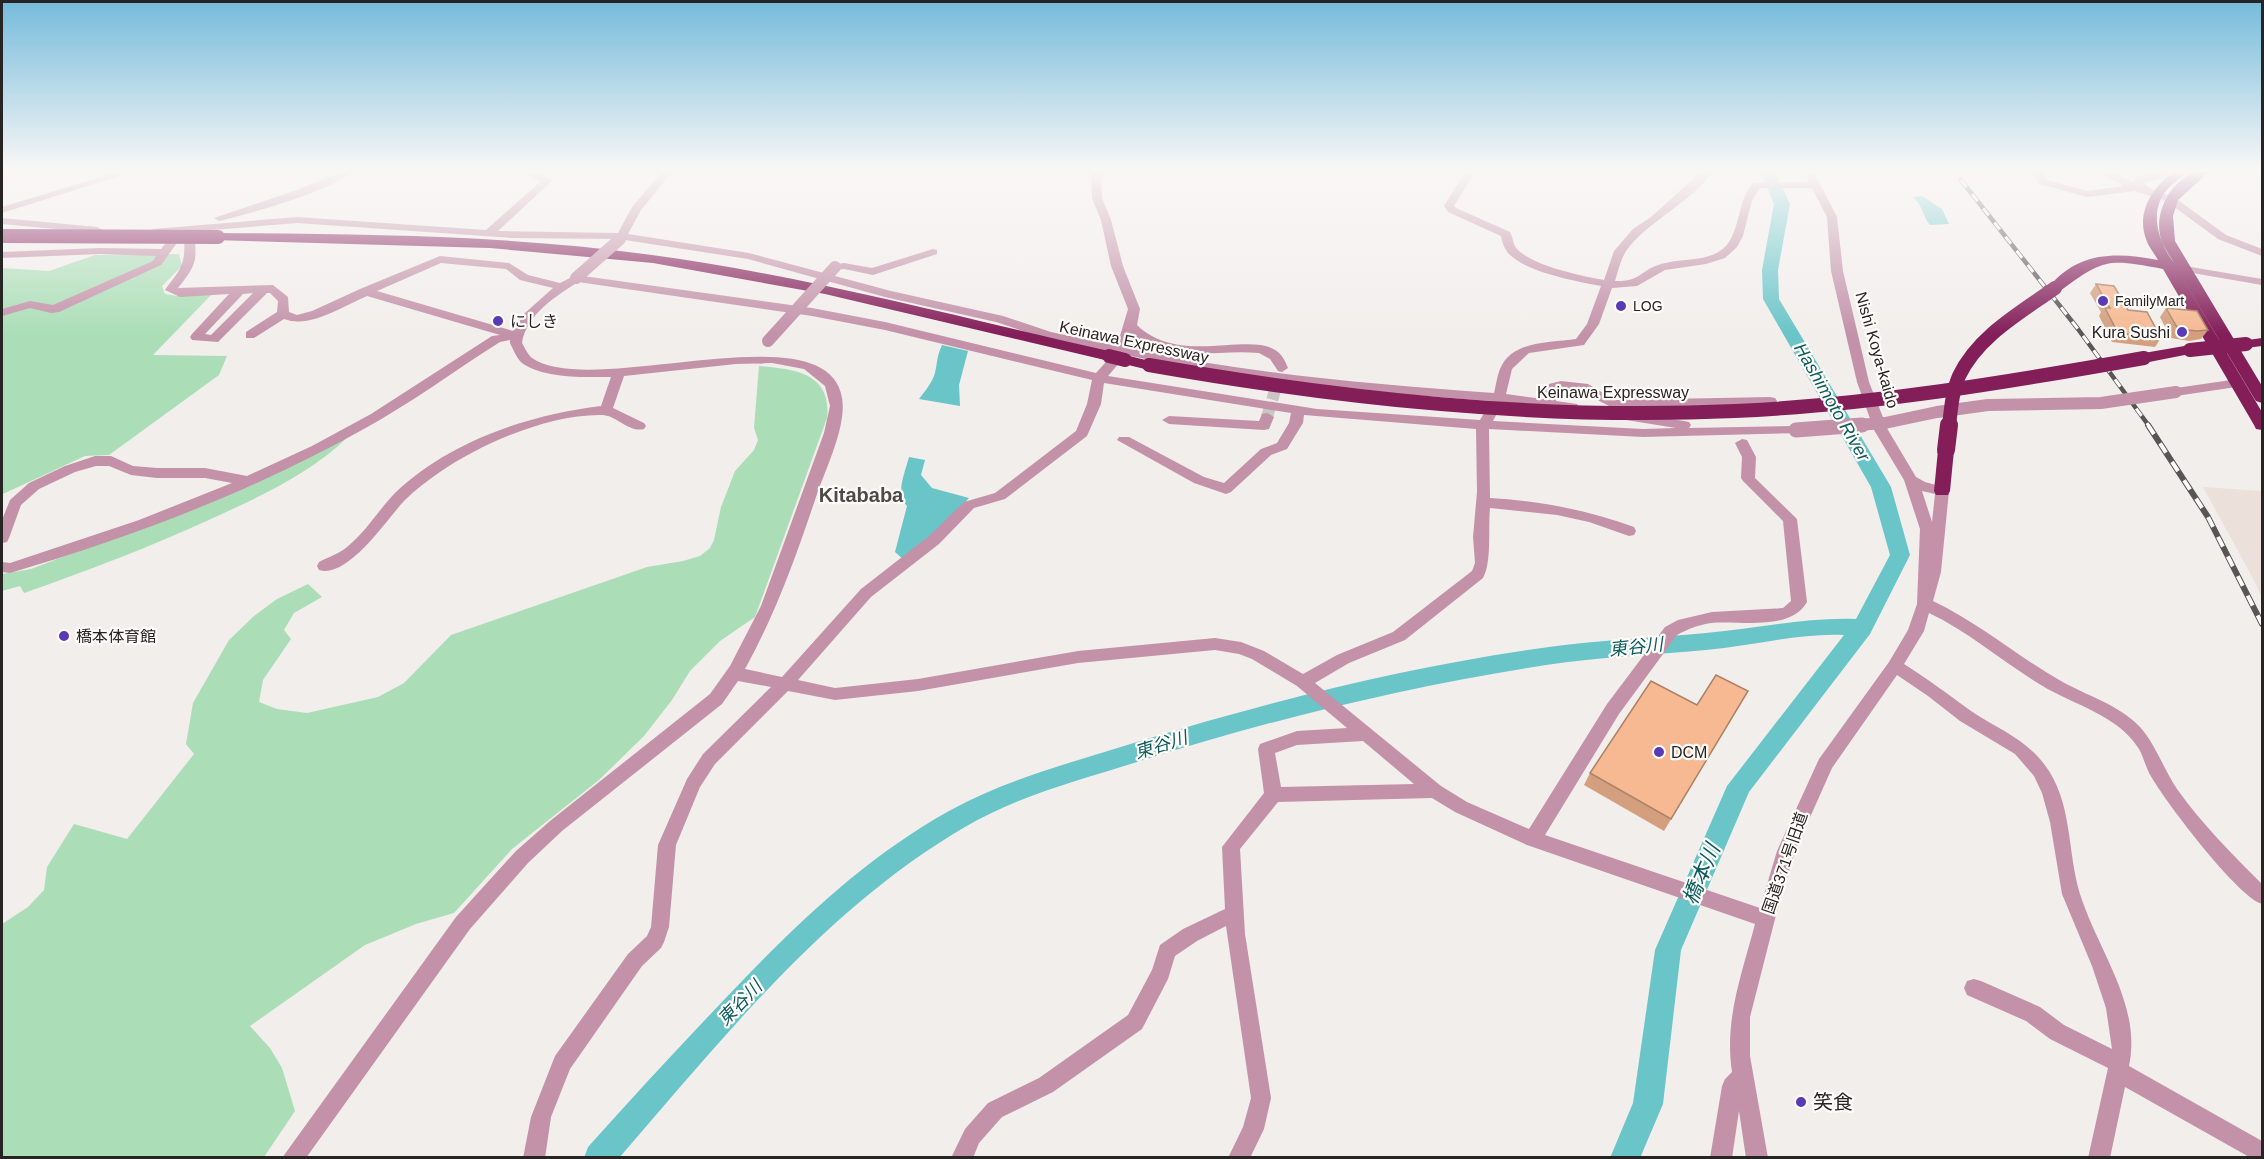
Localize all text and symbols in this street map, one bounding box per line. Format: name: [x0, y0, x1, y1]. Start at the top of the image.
street label: Nishi Koya-kaido: [1852, 290, 1902, 410]
place label: FamilyMart: [2115, 293, 2184, 309]
marker: FamilyMart: [2096, 294, 2110, 308]
place label: LOG: [1633, 298, 1663, 314]
marker: LOG: [1614, 299, 1628, 313]
place label: にしき: [510, 313, 558, 330]
marker: にしき: [491, 314, 505, 328]
street label: Keinawa Expressway: [1058, 318, 1210, 366]
place label: Kura Sushi: [2092, 324, 2170, 341]
marker: Kura Sushi: [2175, 325, 2189, 339]
water label: Hashimoto River: [1790, 339, 1874, 465]
street label: Keinawa Expressway: [1537, 384, 1689, 401]
district label: Kitababa: [819, 484, 904, 506]
place label: 橋本体育館: [76, 628, 156, 645]
marker: 橋本体育館: [57, 629, 71, 643]
water label: 東谷川: [1608, 634, 1666, 660]
water label: 東谷川: [1132, 727, 1192, 762]
place label: DCM: [1671, 744, 1707, 761]
marker: DCM: [1652, 745, 1666, 759]
street label: 国道371号旧道: [1760, 810, 1810, 916]
water label: 橋本川: [1678, 839, 1725, 907]
water label: 東谷川: [714, 975, 767, 1029]
place label: 笑食: [1813, 1091, 1853, 1113]
marker: 笑食: [1794, 1095, 1808, 1109]

